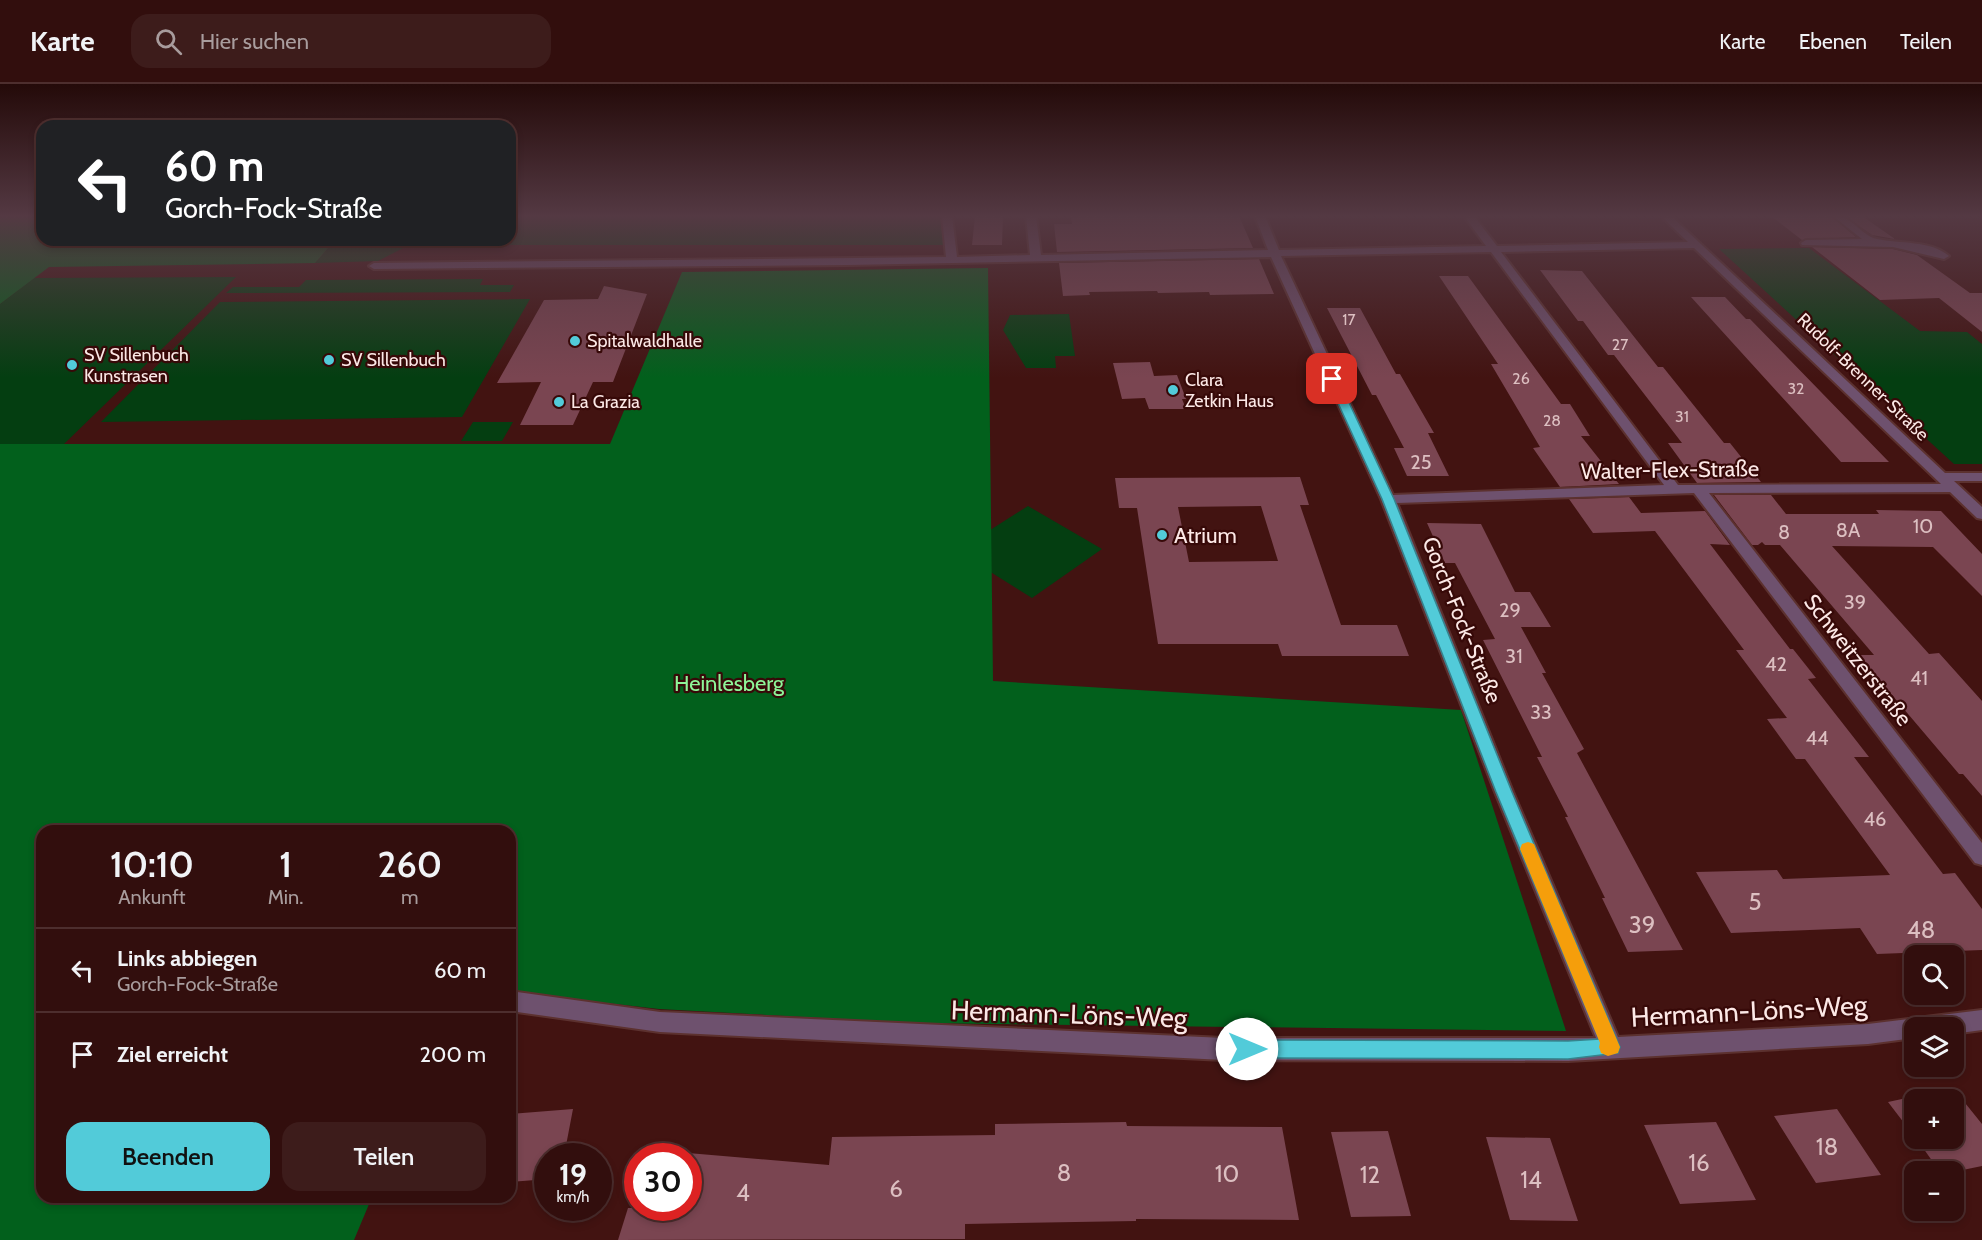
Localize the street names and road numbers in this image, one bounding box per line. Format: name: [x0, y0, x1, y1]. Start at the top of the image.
street label: Rudolf-Brenner-Straße: [1793, 308, 1933, 446]
street label: Walter-Flex-Straße: [1581, 455, 1759, 485]
street label: Gorch-Fock-Straße: [1416, 533, 1508, 707]
street label: Schweitzerstraße: [1798, 589, 1918, 731]
street label: Hermann-Löns-Weg: [1630, 988, 1869, 1034]
street label: Hermann-Löns-Weg: [950, 993, 1188, 1035]

